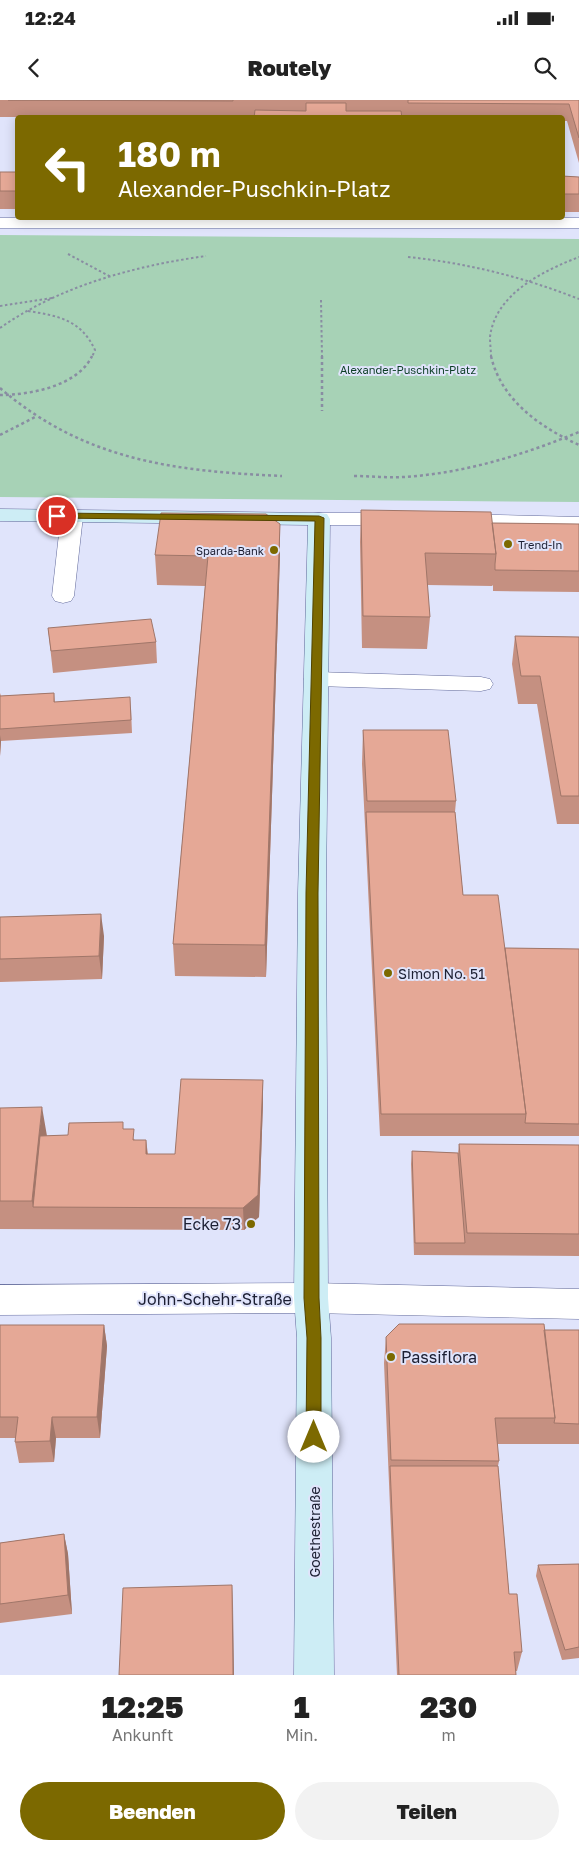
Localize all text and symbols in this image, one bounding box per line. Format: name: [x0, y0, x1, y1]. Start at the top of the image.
text: 12:24: [25, 6, 76, 29]
icon: back: [20, 54, 48, 82]
text: Routely: [247, 54, 332, 81]
icon: search: [531, 54, 559, 82]
text: 180 m: [118, 133, 221, 175]
icon: left: [35, 135, 100, 200]
text: Alexander-Puschkin-Platz: [118, 175, 390, 202]
park label: Alexander-Puschkin-Platz: [340, 363, 476, 376]
pin: [36, 495, 78, 537]
icon: arrive: [43, 502, 71, 530]
marker: Trend-In: [502, 538, 514, 550]
place label: Trend-In: [518, 538, 562, 551]
place label: Sparda-Bank: [196, 544, 264, 557]
marker: Sparda-Bank: [268, 544, 280, 556]
place label: Simon No. 51: [398, 965, 485, 982]
marker: Simon No. 51: [382, 967, 394, 979]
place label: Ecke 73: [183, 1214, 241, 1234]
marker: Ecke 73: [245, 1218, 257, 1230]
street label: John-Schehr-Straße: [138, 1289, 292, 1309]
place label: Passiflora: [401, 1347, 477, 1367]
marker: Passiflora: [385, 1351, 397, 1363]
position arrow: [287, 1410, 339, 1462]
street label: Goethestraße: [306, 1486, 323, 1578]
text: 12:25: [102, 1689, 184, 1725]
text: 1: [294, 1689, 310, 1725]
text: 230: [420, 1689, 477, 1725]
text: Ankunft: [112, 1725, 173, 1745]
text: Min.: [285, 1725, 318, 1745]
text: m: [441, 1725, 456, 1745]
button: Beenden: [20, 1782, 285, 1840]
button: Teilen: [295, 1782, 559, 1840]

